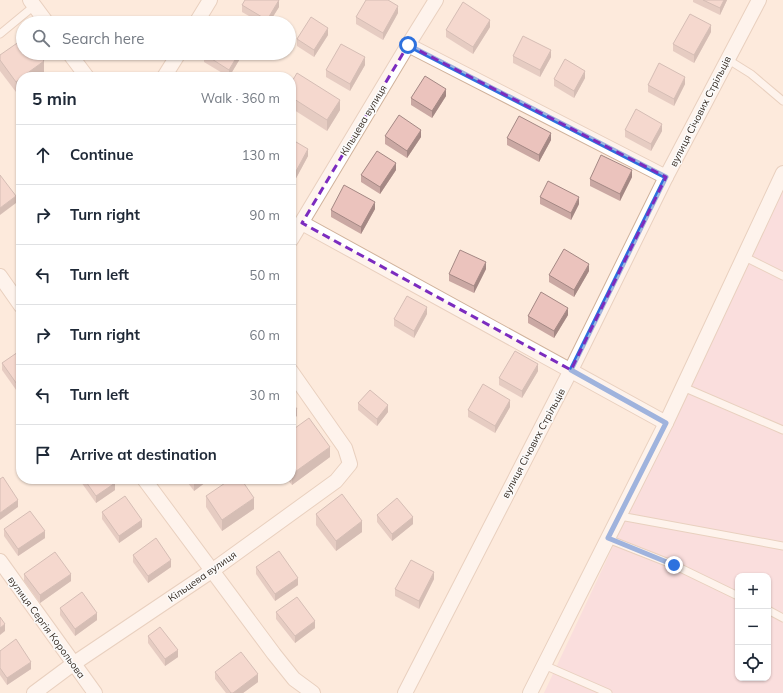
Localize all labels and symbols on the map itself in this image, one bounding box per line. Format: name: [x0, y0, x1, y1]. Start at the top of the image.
route start: [399, 36, 417, 54]
street label: вулиця Січових Стрільців: [667, 53, 734, 169]
street label: Кільцева вулиця: [337, 82, 390, 158]
street label: вулиця Січових Стрільців: [499, 386, 568, 500]
street label: Кільцева вулиця: [166, 548, 239, 605]
route end: [665, 556, 683, 574]
street label: вулиця Сергія Корольова: [5, 574, 88, 681]

